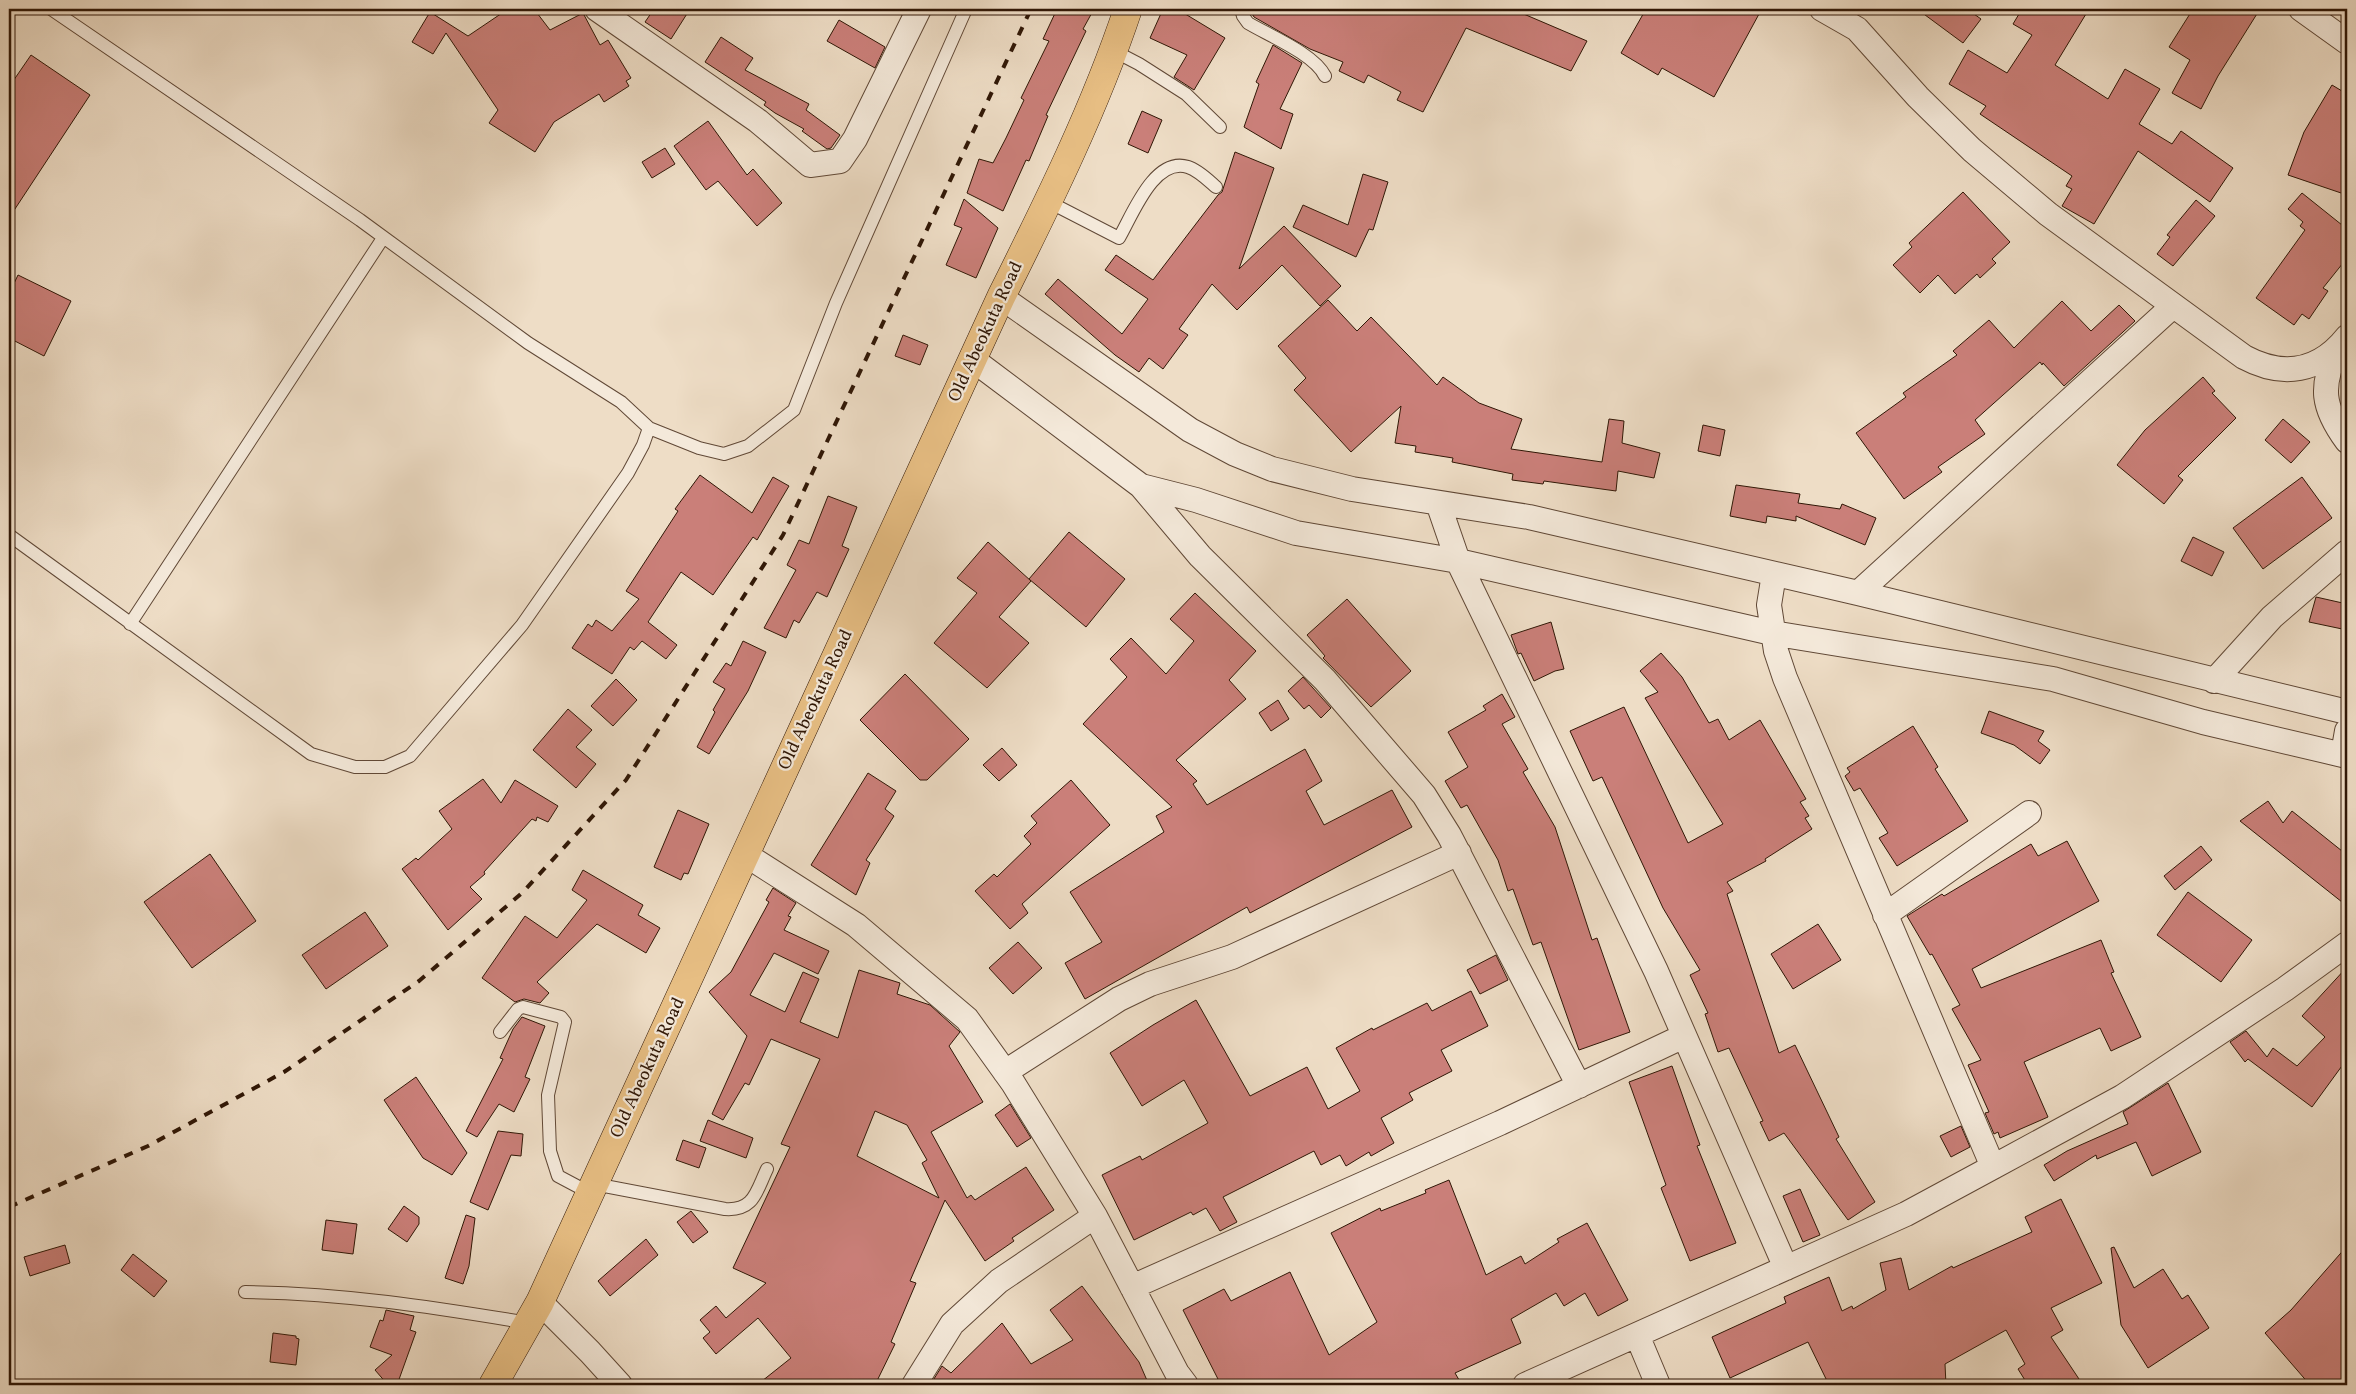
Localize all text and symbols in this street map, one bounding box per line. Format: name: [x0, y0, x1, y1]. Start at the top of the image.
street label: Old Abeokuta Road: [943, 258, 1029, 406]
street label: Old Abeokuta Road: [773, 626, 859, 774]
street label: Old Abeokuta Road: [605, 994, 691, 1142]

